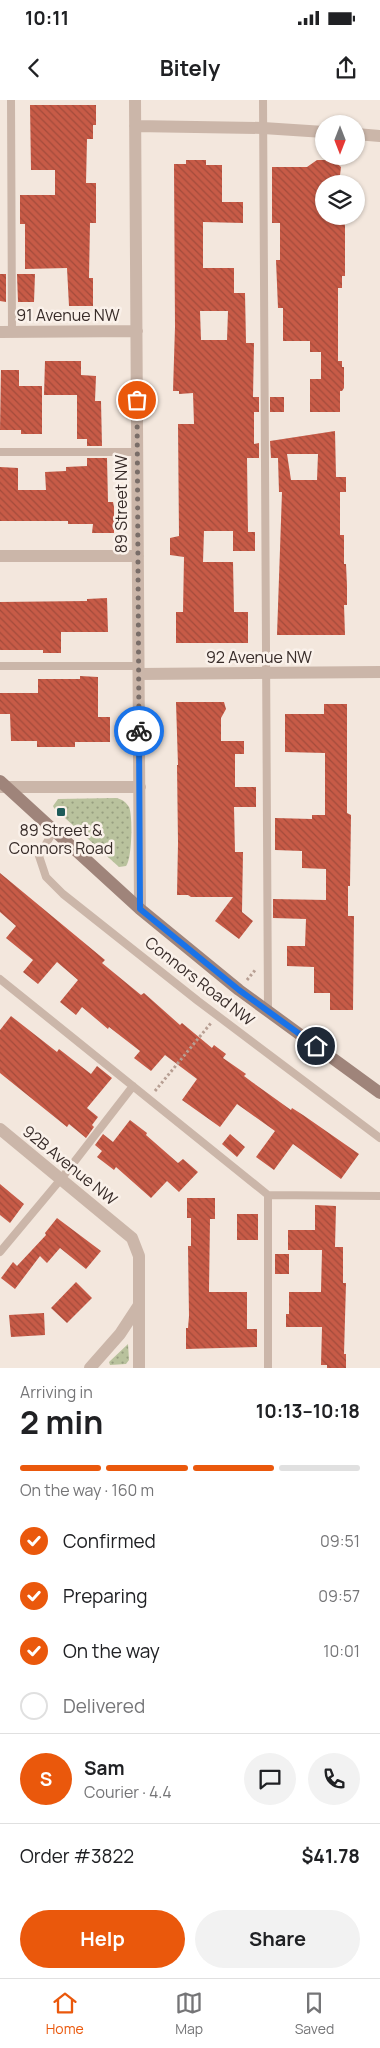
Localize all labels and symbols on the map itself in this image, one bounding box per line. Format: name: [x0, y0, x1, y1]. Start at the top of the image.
north arrow: [315, 115, 365, 165]
street label: 91 Avenue NW: [16, 304, 120, 326]
pin: [116, 379, 158, 421]
street label: 89 Street NW: [110, 455, 132, 553]
street label: 92 Avenue NW: [206, 646, 312, 668]
courier: [114, 706, 164, 756]
marker: 89 Street & Connors Road: [55, 806, 67, 818]
place label: 89 Street & Connors Road: [9, 819, 113, 859]
street label: Connors Road NW: [141, 931, 259, 1031]
pin: [295, 1025, 337, 1067]
street label: 92B Avenue NW: [18, 1120, 122, 1210]

